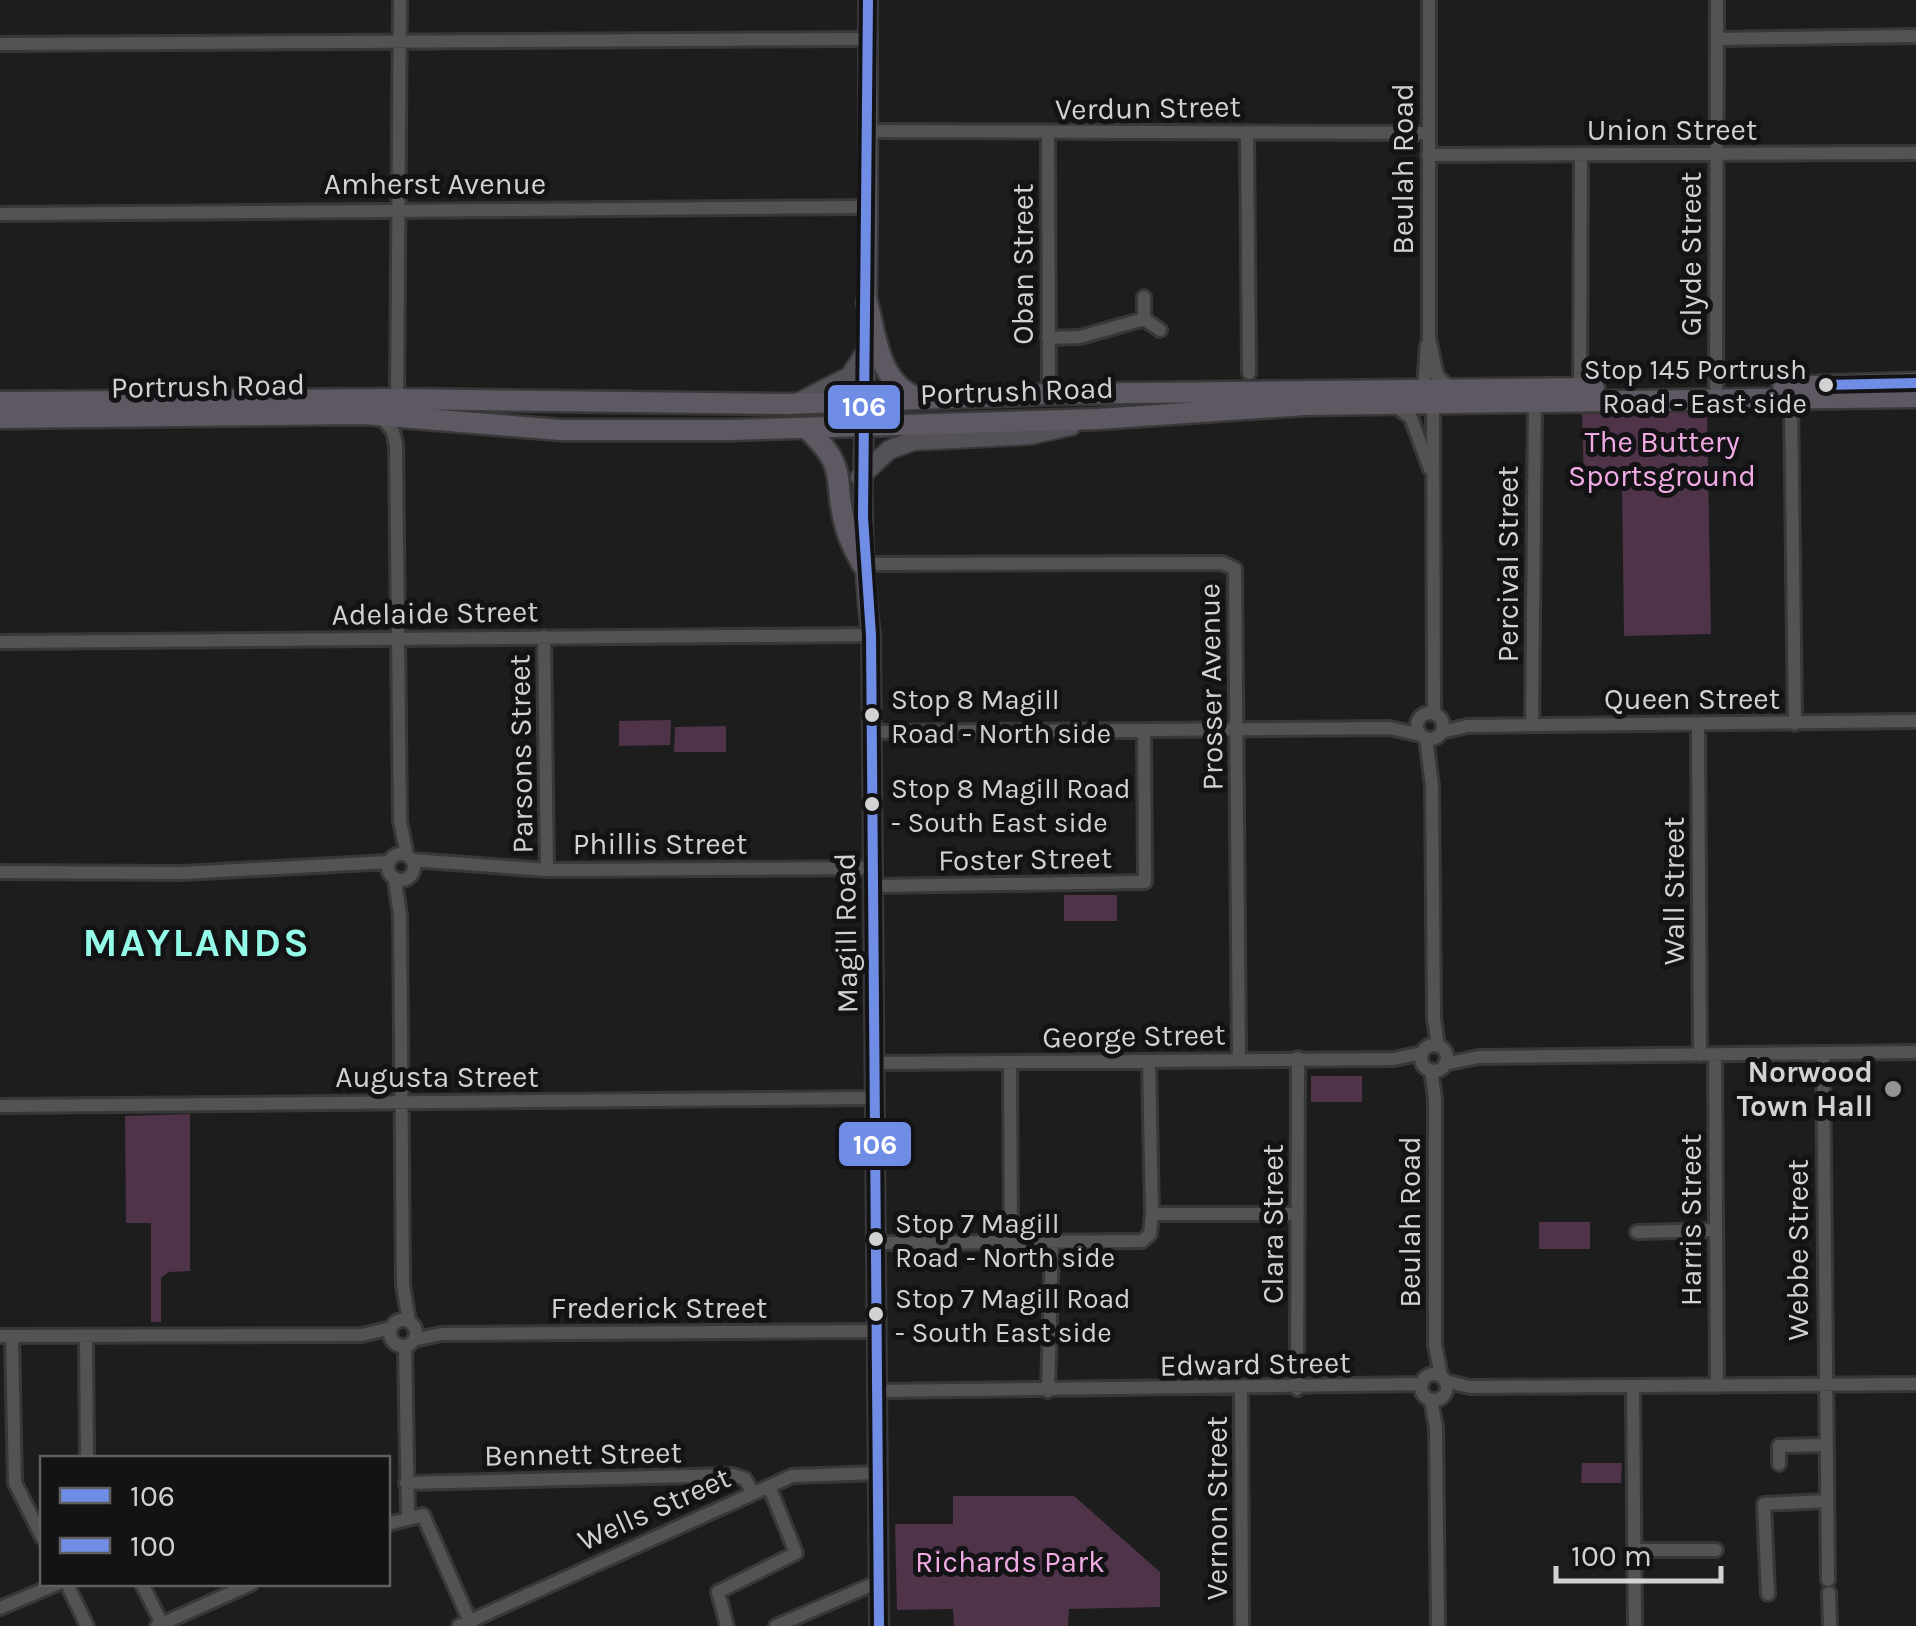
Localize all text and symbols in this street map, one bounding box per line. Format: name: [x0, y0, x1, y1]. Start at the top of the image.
street label: Beulah Road: [1385, 83, 1421, 255]
street label: Verdun Street: [1055, 88, 1241, 128]
street label: Union Street: [1587, 112, 1757, 148]
street label: Amherst Avenue: [324, 166, 546, 202]
street label: Glyde Street: [1673, 172, 1709, 336]
street label: Oban Street: [1005, 183, 1041, 345]
place label: Stop 145 Portrush Road - East side: [1584, 353, 1807, 420]
street label: Portrush Road: [111, 366, 305, 406]
street label: Portrush Road: [919, 370, 1115, 412]
marker: Stop 145 Portrush Road - East side: [1816, 375, 1836, 395]
line badge: 106: [826, 383, 902, 431]
text: 106: [842, 390, 886, 423]
park label: The Buttery Sportsground: [1568, 424, 1756, 494]
street label: Percival Street: [1490, 466, 1526, 662]
street label: Prosser Avenue: [1191, 583, 1231, 791]
street label: Adelaide Street: [331, 593, 539, 633]
street label: Parsons Street: [501, 654, 541, 854]
street label: Queen Street: [1604, 681, 1780, 717]
place label: Stop 8 Magill Road - North side: [891, 683, 1111, 750]
marker: Stop 8 Magill Road - North side: [862, 705, 882, 725]
place label: Stop 8 Magill Road - South East side: [891, 772, 1131, 839]
marker: Stop 8 Magill Road - South East side: [862, 794, 882, 814]
street label: Wall Street: [1656, 817, 1692, 965]
street label: Phillis Street: [573, 826, 747, 862]
street label: Foster Street: [938, 839, 1112, 879]
street label: Magill Road: [827, 852, 865, 1014]
district label: MAYLANDS: [83, 919, 311, 966]
street label: George Street: [1042, 1016, 1226, 1056]
place label: Norwood Town Hall: [1737, 1054, 1873, 1124]
street label: Augusta Street: [335, 1059, 539, 1095]
marker: Norwood Town Hall: [1882, 1078, 1904, 1100]
line badge: 106: [837, 1120, 913, 1168]
text: 106: [853, 1128, 897, 1161]
street label: Harris Street: [1673, 1134, 1709, 1306]
street label: Beulah Road: [1392, 1136, 1428, 1308]
street label: Clara Street: [1255, 1144, 1291, 1304]
street label: Webbe Street: [1780, 1159, 1816, 1341]
place label: Stop 7 Magill Road - North side: [895, 1207, 1115, 1274]
marker: Stop 7 Magill Road - North side: [866, 1229, 886, 1249]
place label: Stop 7 Magill Road - South East side: [895, 1282, 1131, 1349]
street label: Frederick Street: [551, 1290, 767, 1326]
marker: Stop 7 Magill Road - South East side: [866, 1304, 886, 1324]
street label: Edward Street: [1159, 1344, 1351, 1384]
street label: Vernon Street: [1199, 1416, 1235, 1600]
street label: Bennett Street: [484, 1434, 682, 1474]
legend: [40, 1456, 390, 1586]
street label: Wells Street: [572, 1459, 736, 1559]
text: 106: [130, 1478, 175, 1514]
scale bar: [1556, 1521, 1721, 1583]
text: 100: [130, 1528, 176, 1564]
text: 100 m: [1571, 1538, 1652, 1574]
park label: Richards Park: [915, 1544, 1105, 1580]

